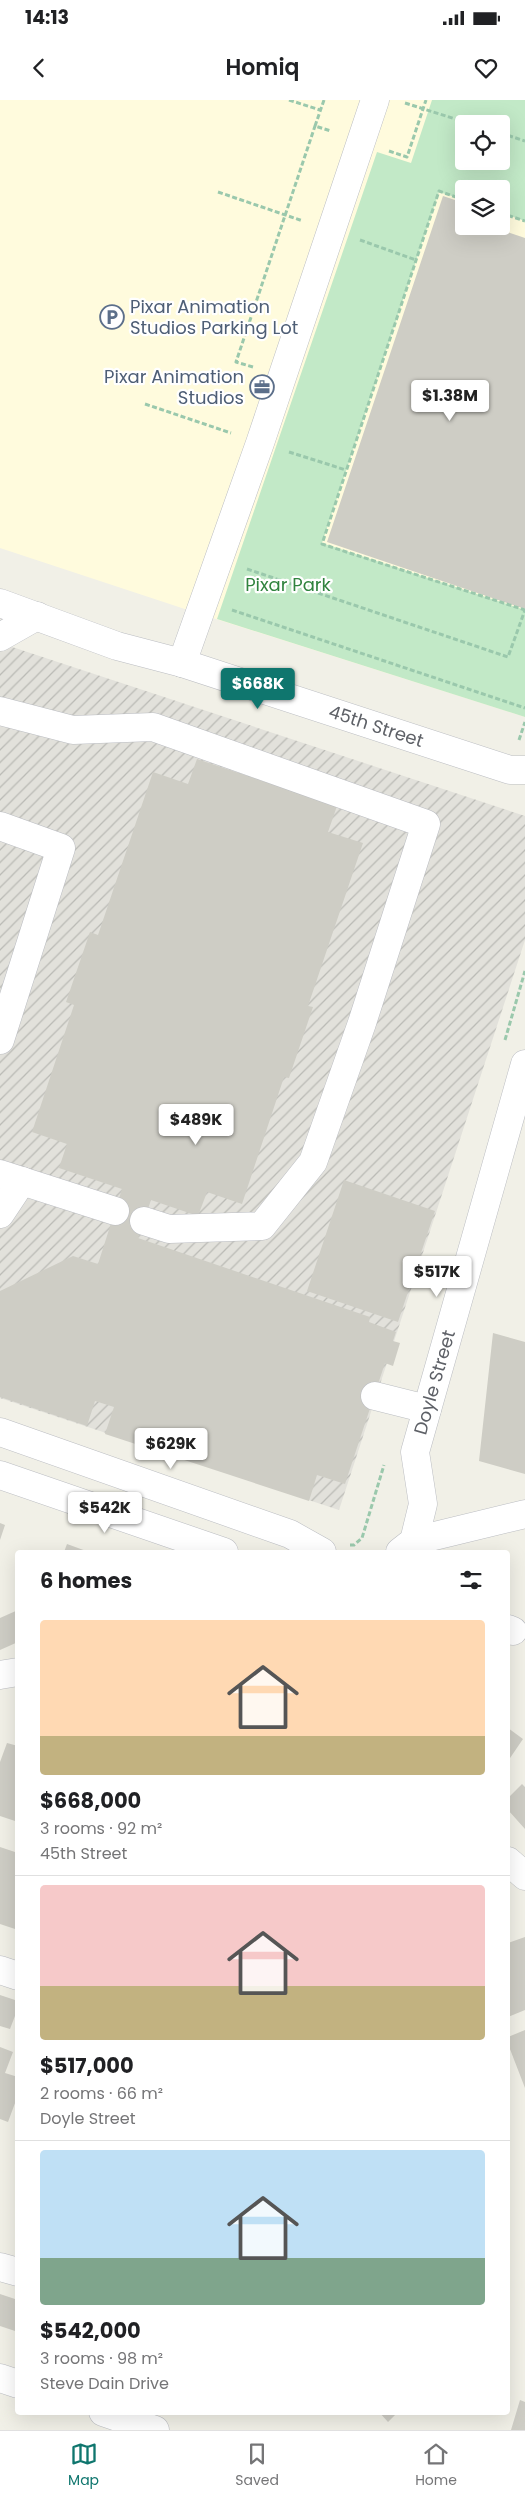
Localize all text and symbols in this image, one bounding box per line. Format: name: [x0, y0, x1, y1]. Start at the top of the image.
text: 14:13: [25, 4, 69, 31]
text: Homiq: [226, 52, 299, 83]
icon: back: [25, 54, 53, 82]
icon: heart: [472, 54, 500, 82]
map controls: [455, 115, 510, 235]
button: locate: [455, 115, 510, 170]
button: layers: [455, 180, 510, 235]
place label: Pixar Animation Studios Parking Lot: [130, 294, 298, 340]
parking icon: Pixar Animation Studios Parking Lot: [99, 304, 125, 330]
place label: Pixar Animation Studios: [104, 364, 244, 410]
office icon: Pixar Animation Studios: [249, 374, 275, 400]
pin: $1.38M: [409, 380, 491, 422]
text: $1.38M: [422, 384, 478, 407]
park label: Pixar Park: [245, 572, 332, 597]
pin: $668K: [223, 668, 293, 710]
text: $668K: [232, 672, 284, 695]
street label: 45th Street: [326, 699, 427, 753]
pin: $489K: [161, 1104, 231, 1146]
text: $489K: [170, 1108, 222, 1131]
pin: $517K: [402, 1256, 472, 1298]
text: $517K: [414, 1260, 460, 1283]
street label: Doyle Street: [408, 1327, 461, 1437]
pin: $629K: [136, 1428, 206, 1470]
text: $629K: [146, 1432, 196, 1455]
pin: $542K: [70, 1492, 140, 1534]
text: $542K: [79, 1496, 131, 1519]
text: 6 homes: [40, 1566, 132, 1595]
icon: filters: [457, 1566, 485, 1594]
icon: home: [218, 1652, 308, 1742]
text: $668,000: [40, 1786, 141, 1815]
text: 3 rooms · 92 m²: [40, 1817, 162, 1840]
text: 45th Street: [40, 1842, 127, 1865]
icon: home: [218, 1918, 308, 2008]
text: $517,000: [40, 2051, 134, 2080]
text: 2 rooms · 66 m²: [40, 2082, 163, 2105]
text: Doyle Street: [40, 2107, 136, 2130]
icon: home: [218, 2183, 308, 2273]
text: $542,000: [40, 2316, 141, 2345]
text: 3 rooms · 98 m²: [40, 2347, 163, 2370]
text: Steve Dain Drive: [40, 2372, 169, 2395]
tab: Map: [68, 2440, 99, 2491]
tab: Saved: [235, 2440, 279, 2491]
tab: Home: [415, 2440, 457, 2491]

